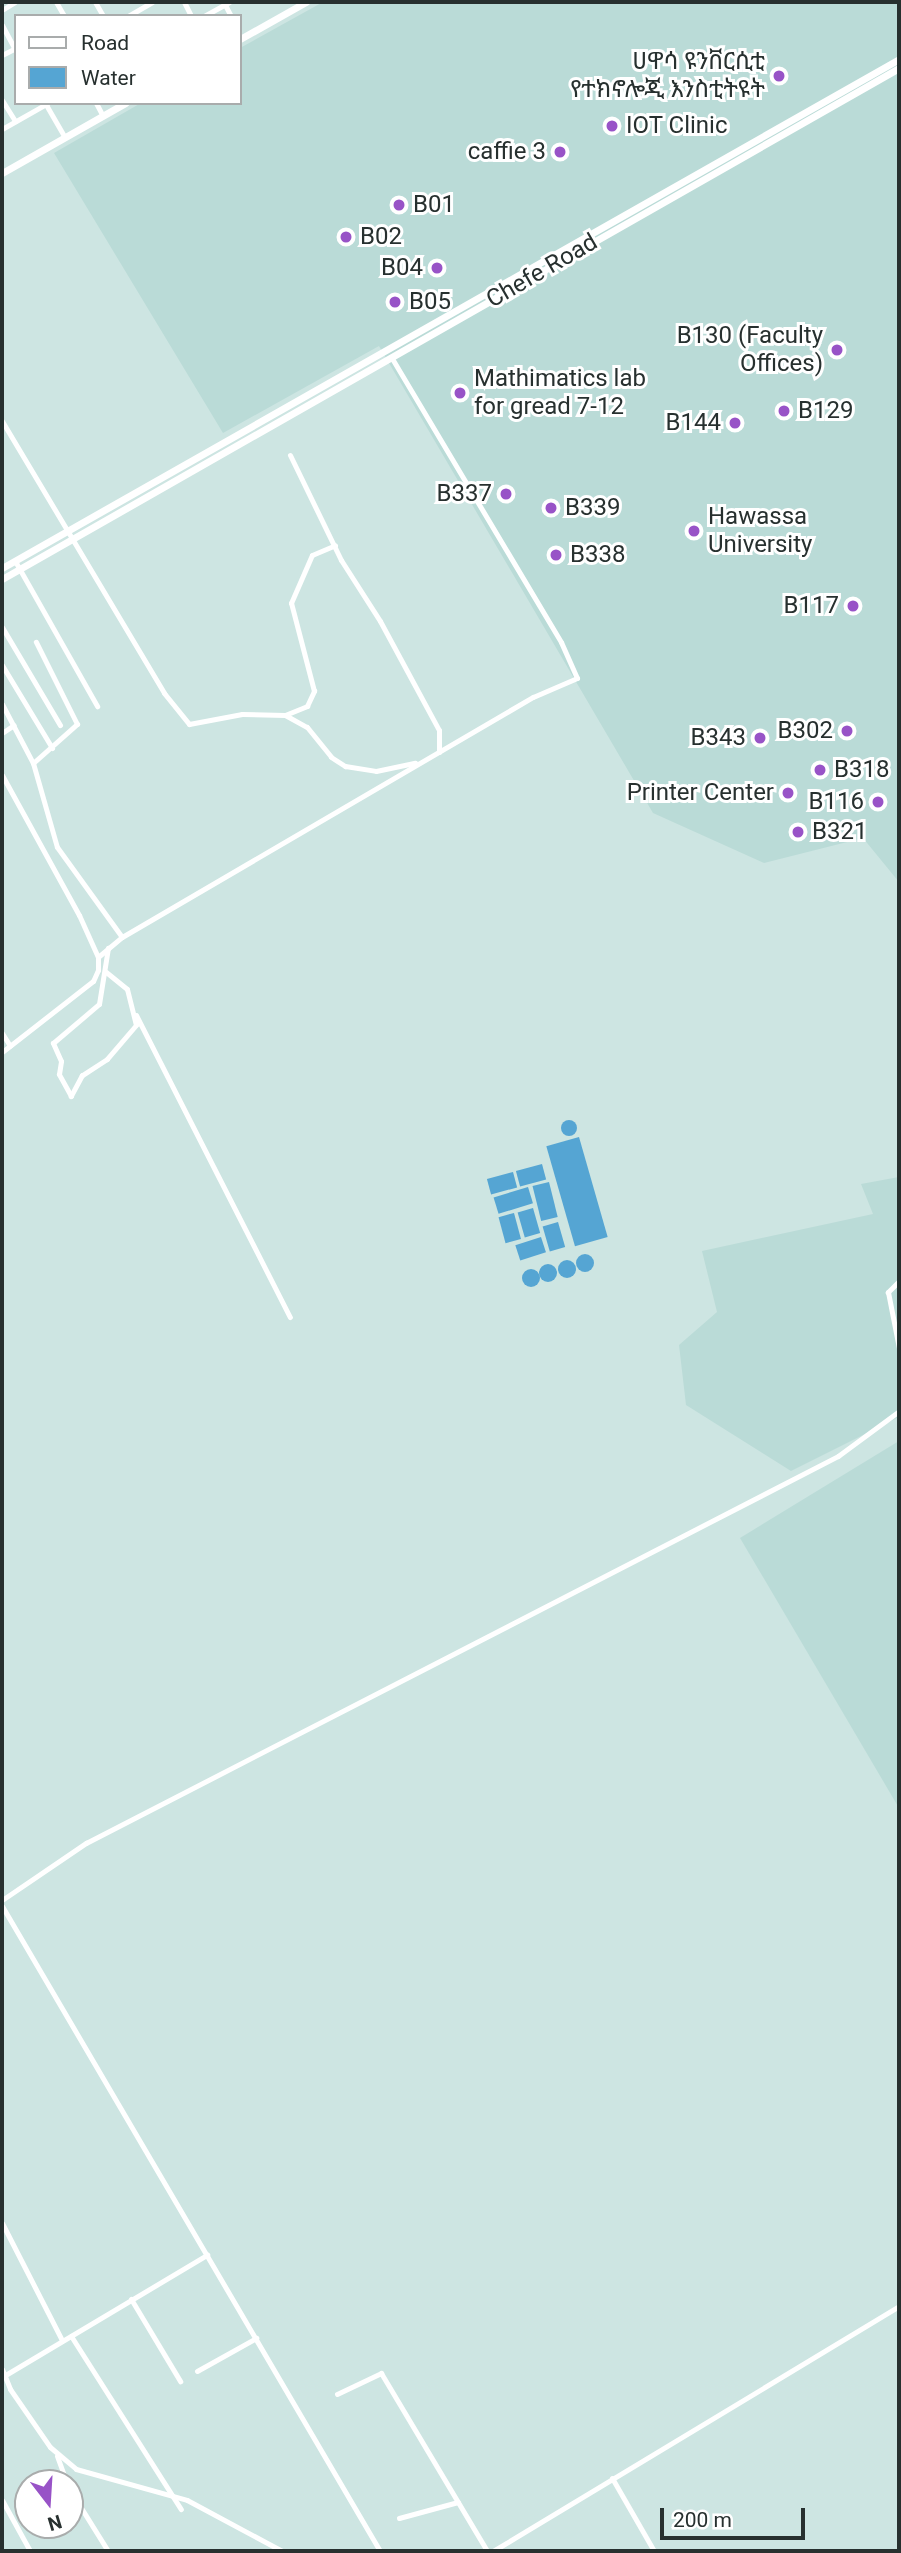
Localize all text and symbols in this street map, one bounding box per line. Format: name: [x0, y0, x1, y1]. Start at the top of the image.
legend: [14, 14, 242, 105]
text: Road: [81, 31, 129, 55]
place label: ሀዋሳ ዩንቨርሲቲ የተክኖሎጂ እንስቲትዩት: [570, 48, 765, 104]
text: Water: [81, 66, 136, 90]
marker: ሀዋሳ ዩንቨርሲቲ የተክኖሎጂ እንስቲትዩት: [771, 68, 787, 84]
place label: IOT Clinic: [626, 112, 728, 140]
marker: IOT Clinic: [604, 118, 620, 134]
place label: caffie 3: [468, 138, 546, 166]
marker: caffie 3: [552, 144, 568, 160]
place label: B01: [413, 191, 455, 219]
marker: B01: [391, 197, 407, 213]
place label: B02: [360, 223, 402, 251]
street label: Chefe Road: [481, 228, 603, 314]
marker: B02: [338, 229, 354, 245]
place label: B04: [381, 254, 423, 282]
marker: B04: [429, 260, 445, 276]
place label: B05: [409, 288, 451, 316]
marker: B05: [387, 294, 403, 310]
place label: B130 (Faculty Offices): [677, 322, 823, 378]
marker: B130 (Faculty Offices): [829, 342, 845, 358]
place label: Mathimatics lab for gread 7-12: [474, 365, 646, 421]
marker: Mathimatics lab for gread 7-12: [452, 385, 468, 401]
place label: B129: [798, 397, 853, 425]
marker: B129: [776, 403, 792, 419]
place label: B144: [666, 409, 721, 437]
marker: B144: [727, 415, 743, 431]
place label: B337: [437, 480, 492, 508]
marker: B337: [498, 486, 514, 502]
place label: B339: [565, 494, 620, 522]
marker: B339: [543, 500, 559, 516]
place label: Hawassa University: [708, 503, 812, 559]
marker: Hawassa University: [686, 523, 702, 539]
place label: B338: [570, 541, 625, 569]
marker: B338: [548, 547, 564, 563]
place label: B117: [784, 592, 839, 620]
marker: B117: [845, 598, 861, 614]
place label: B302: [778, 717, 833, 745]
marker: B302: [839, 723, 855, 739]
place label: B343: [691, 724, 746, 752]
marker: B343: [752, 730, 768, 746]
place label: B318: [834, 756, 889, 784]
marker: B318: [812, 762, 828, 778]
place label: Printer Center: [627, 779, 774, 807]
marker: Printer Center: [780, 785, 796, 801]
place label: B116: [809, 788, 864, 816]
marker: B116: [870, 794, 886, 810]
place label: B321: [812, 818, 867, 846]
marker: B321: [790, 824, 806, 840]
north arrow: [14, 2469, 84, 2539]
scale bar: [663, 2494, 808, 2538]
text: 200 m: [673, 2508, 732, 2532]
text: N: [45, 2510, 64, 2536]

